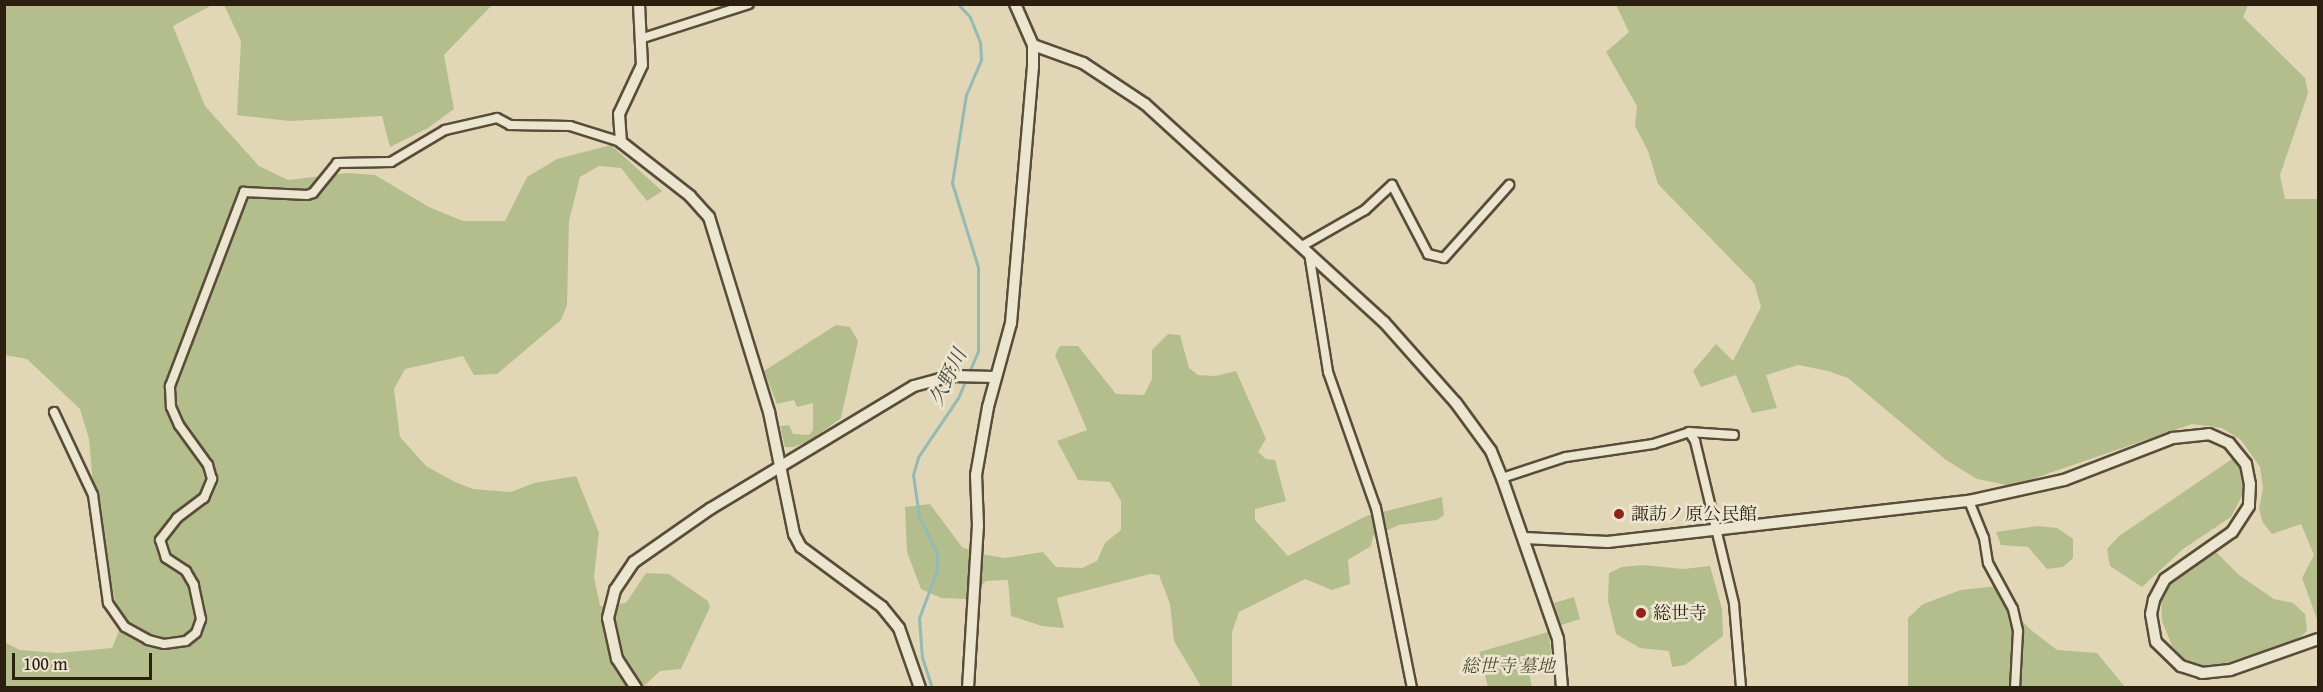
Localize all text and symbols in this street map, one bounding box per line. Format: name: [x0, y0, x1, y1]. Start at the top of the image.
water label: 久野川: [923, 345, 971, 409]
place label: 諏訪ノ原公民館: [1631, 503, 1757, 525]
marker: 諏訪ノ原公民館: [1612, 507, 1626, 521]
place label: 総世寺: [1653, 602, 1707, 624]
marker: 総世寺: [1634, 606, 1648, 620]
scale bar: [15, 641, 154, 679]
text: 100 m: [23, 650, 68, 677]
park label: 総世寺 墓地: [1461, 655, 1555, 677]

